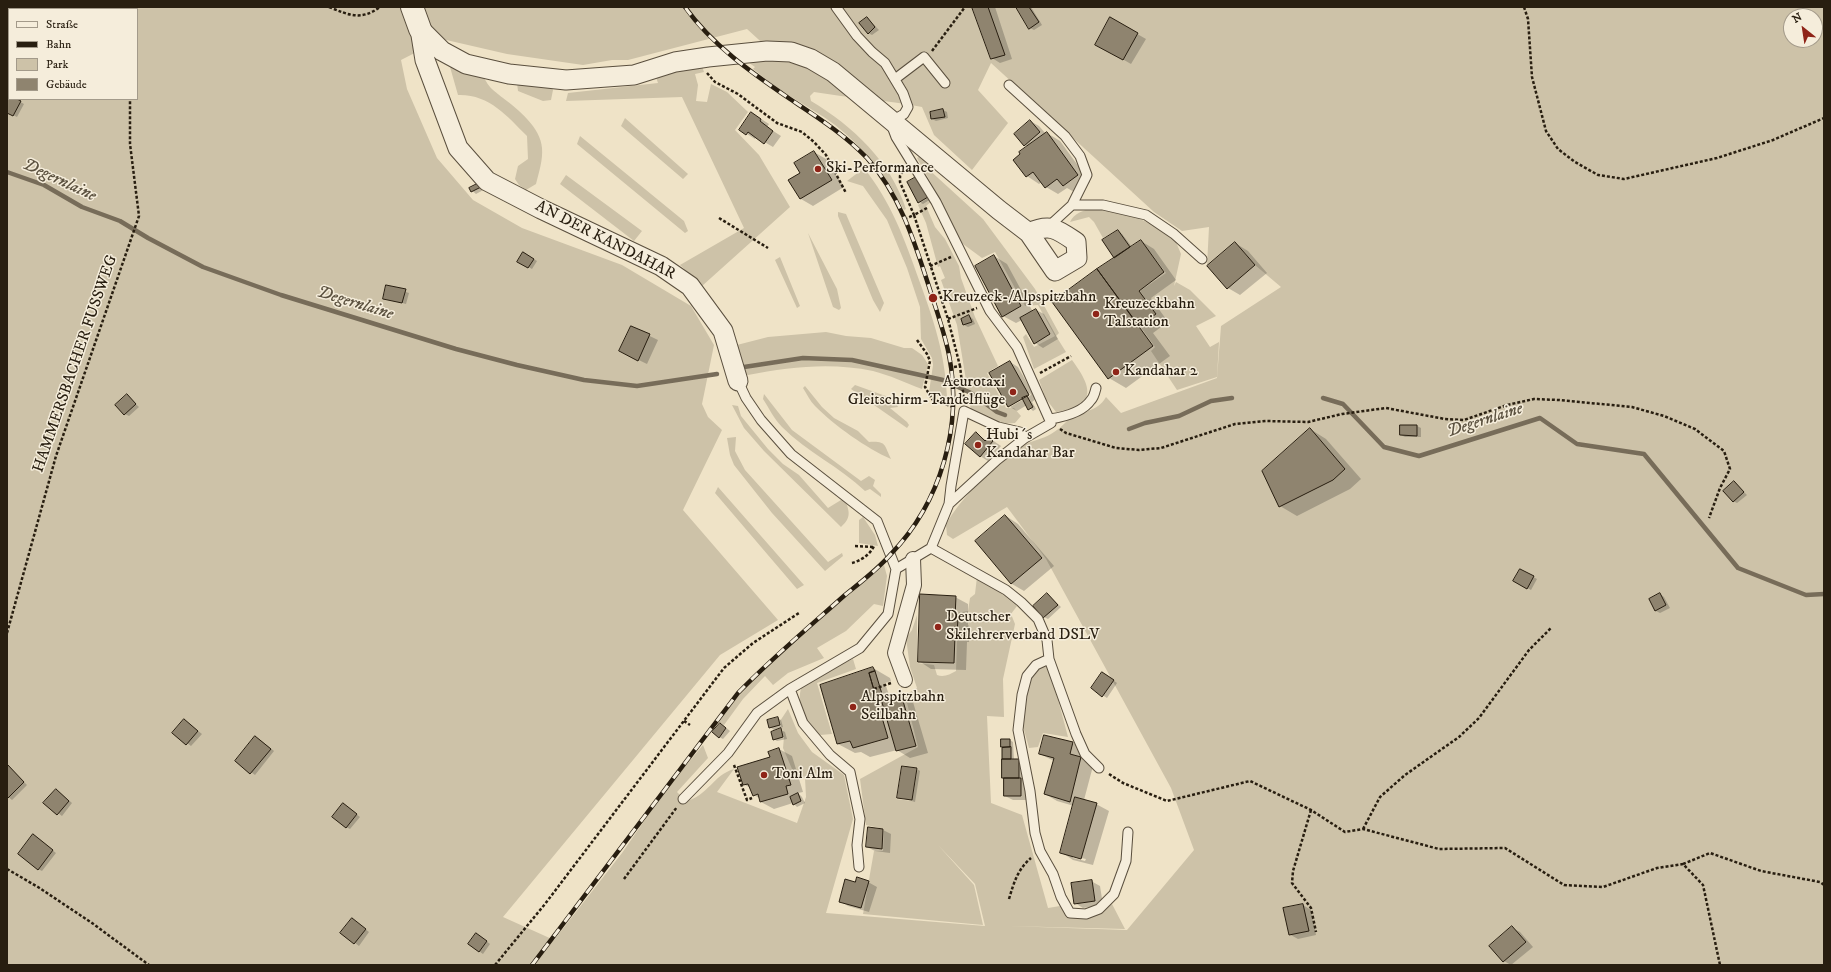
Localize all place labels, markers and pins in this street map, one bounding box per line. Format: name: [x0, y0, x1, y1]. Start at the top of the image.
place label: Ski-Performance: [826, 159, 934, 179]
marker: Ski-Performance: [813, 164, 823, 174]
place label: Kreuzeck-/Alpspitzbahn: [942, 288, 1096, 308]
marker: Kreuzeck-/Alpspitzbahn: [927, 292, 939, 304]
place label: Kreuzeckbahn Talstation: [1104, 295, 1195, 333]
marker: Kreuzeckbahn Talstation: [1091, 309, 1101, 319]
place label: Kandahar 2: [1124, 362, 1198, 382]
marker: Kandahar 2: [1111, 367, 1121, 377]
place label: Aeurotaxi Gleitschirm-Tandelflüge: [848, 373, 1005, 411]
marker: Aeurotaxi Gleitschirm-Tandelflüge: [1008, 387, 1018, 397]
place label: Hubi´s Kandahar Bar: [986, 426, 1075, 464]
marker: Hubi´s Kandahar Bar: [973, 440, 983, 450]
place label: Deutscher Skilehrerverband DSLV: [946, 608, 1100, 646]
marker: Deutscher Skilehrerverband DSLV: [933, 622, 943, 632]
place label: Alpspitzbahn Seilbahn: [861, 688, 945, 726]
marker: Alpspitzbahn Seilbahn: [848, 702, 858, 712]
place label: Toni Alm: [772, 765, 833, 785]
marker: Toni Alm: [759, 770, 769, 780]

